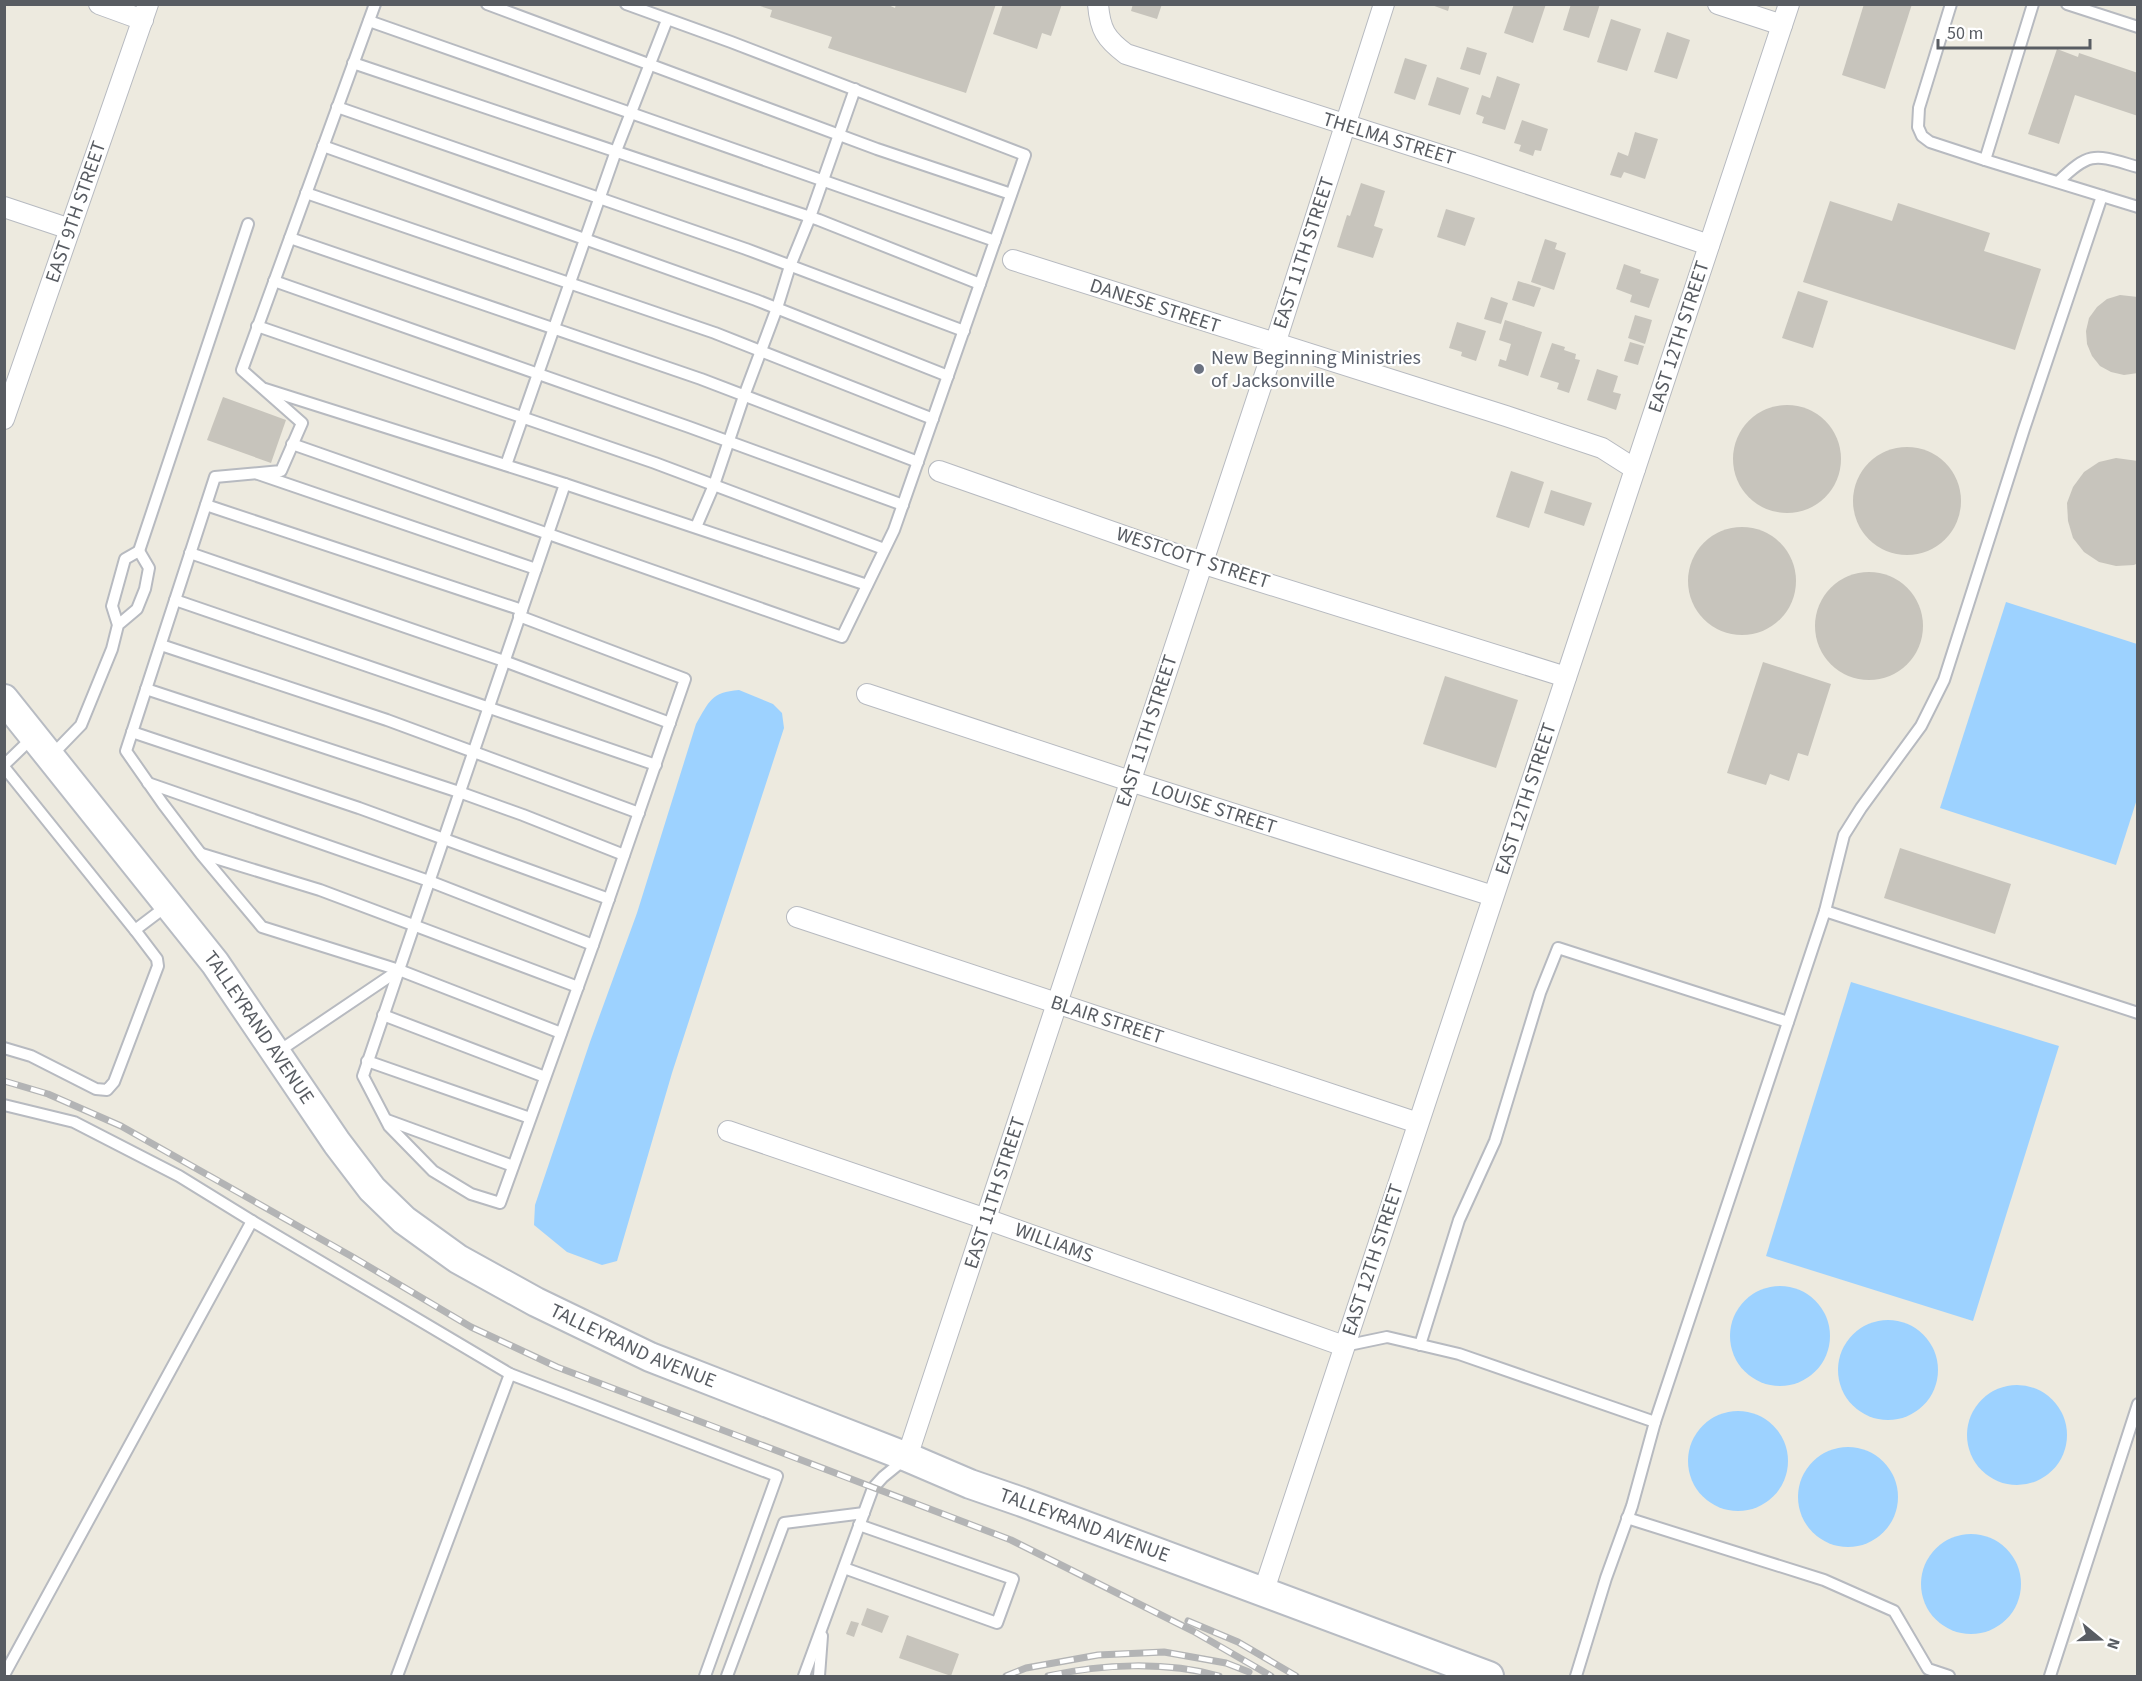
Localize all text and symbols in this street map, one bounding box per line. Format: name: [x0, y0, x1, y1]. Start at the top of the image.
scale bar: [1938, 12, 2090, 50]
text: 50 m: [1947, 21, 1983, 46]
street label: THELMA STREET: [1319, 105, 1459, 173]
street label: EAST 9TH STREET: [39, 137, 113, 287]
street label: EAST 11TH STREET: [1266, 173, 1342, 333]
street label: EAST 12TH STREET: [1641, 257, 1717, 417]
street label: DANESE STREET: [1086, 272, 1224, 340]
place label: New Beginning Ministries of Jacksonville: [1211, 344, 1421, 395]
marker: New Beginning Ministries of Jacksonville: [1192, 362, 1206, 376]
street label: WESTCOTT STREET: [1113, 520, 1274, 596]
street label: EAST 11TH STREET: [1109, 651, 1185, 811]
street label: EAST 12TH STREET: [1488, 719, 1564, 879]
street label: LOUISE STREET: [1148, 775, 1280, 841]
street label: TALLEYRAND AVENUE: [197, 945, 321, 1110]
street label: BLAIR STREET: [1047, 989, 1167, 1052]
street label: EAST 11TH STREET: [957, 1113, 1033, 1273]
street label: EAST 12TH STREET: [1335, 1180, 1411, 1340]
street label: WILLIAMS: [1011, 1216, 1097, 1270]
street label: TALLEYRAND AVENUE: [545, 1297, 720, 1395]
street label: TALLEYRAND AVENUE: [996, 1481, 1174, 1570]
north arrow: [2070, 1609, 2130, 1669]
text: N: [2101, 1635, 2125, 1652]

